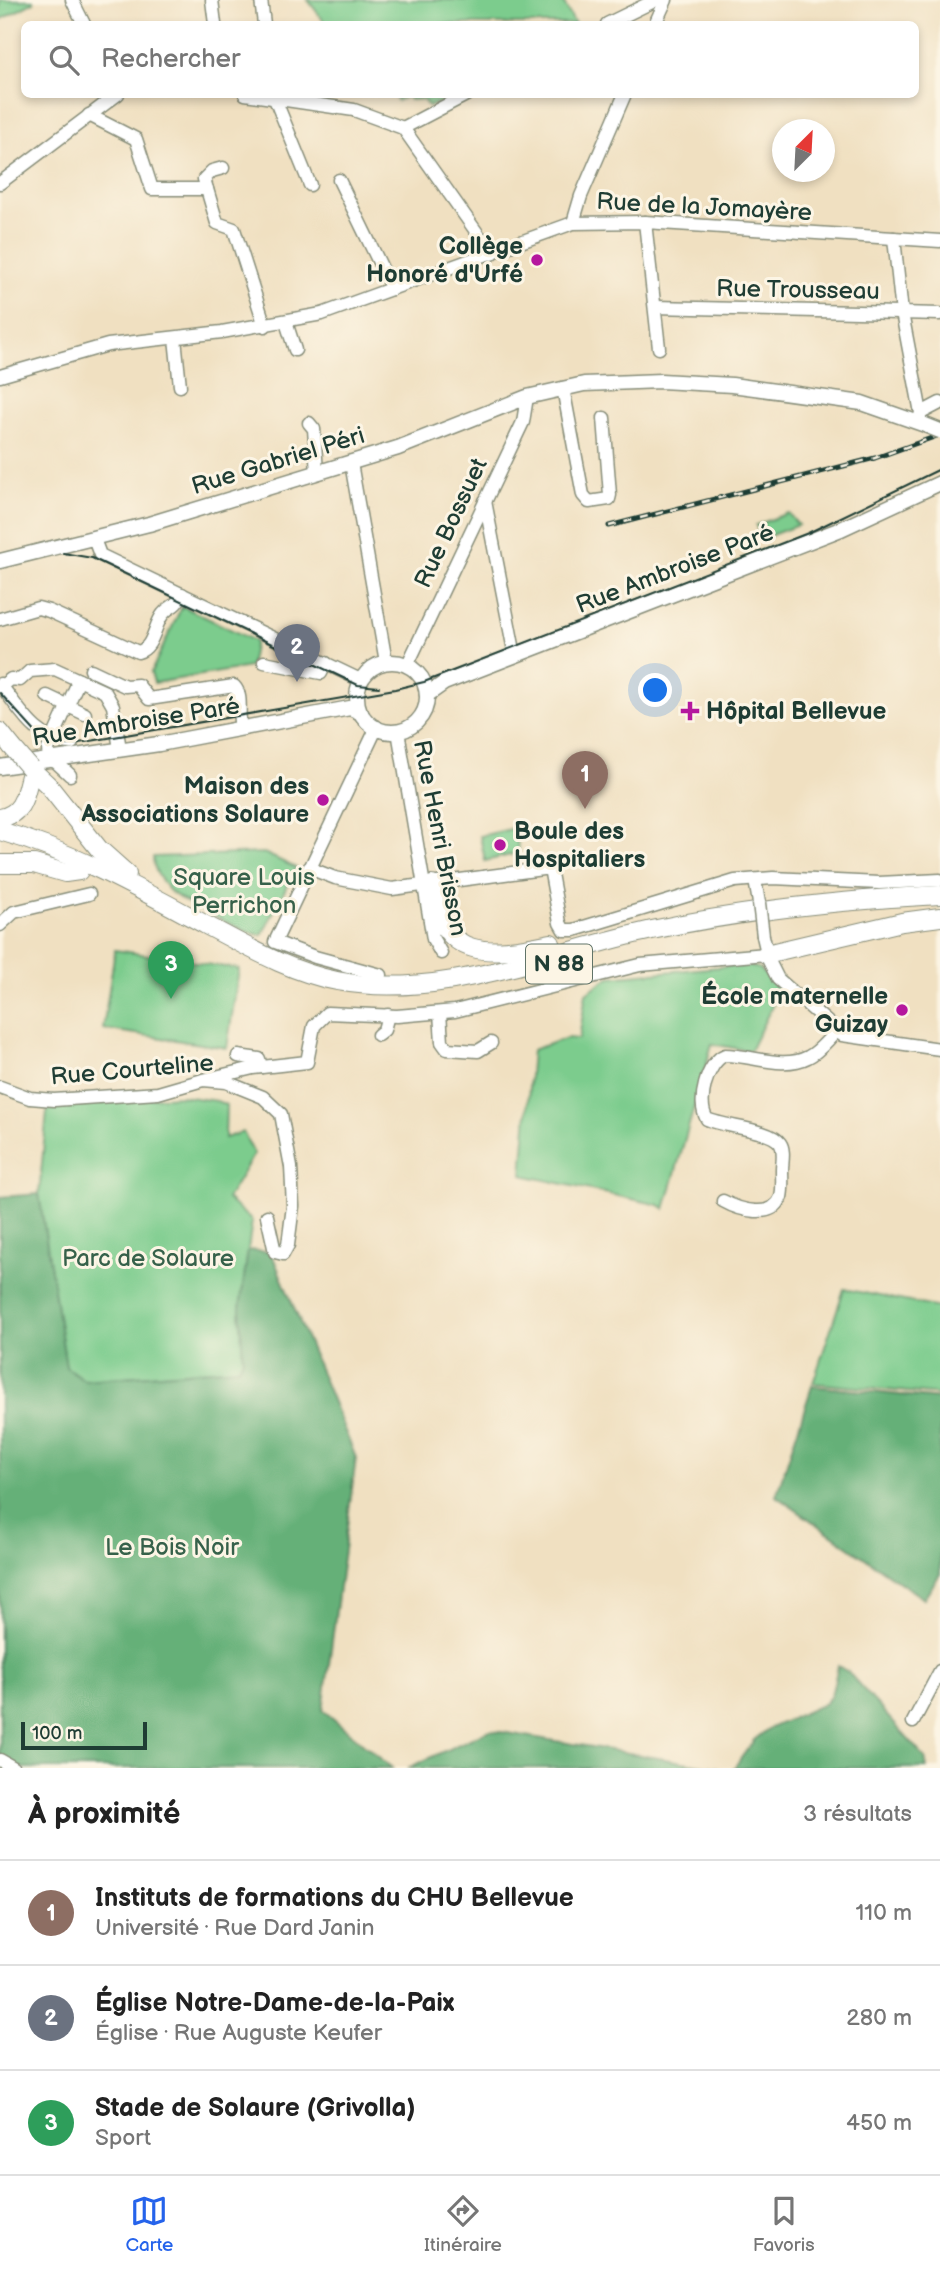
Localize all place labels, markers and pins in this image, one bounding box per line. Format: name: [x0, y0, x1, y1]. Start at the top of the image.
place label: Collège Honoré d'Urfé: [366, 232, 523, 289]
marker: Collège Honoré d'Urfé: [529, 252, 545, 268]
pin: 2: [274, 624, 320, 682]
place label: Hôpital Bellevue: [706, 697, 886, 726]
marker: Hôpital Bellevue: [680, 701, 700, 721]
pin: 1: [562, 751, 608, 809]
place label: Maison des Associations Solaure: [80, 772, 309, 829]
marker: Maison des Associations Solaure: [315, 792, 331, 808]
place label: Boule des Hospitaliers: [514, 817, 646, 874]
marker: Boule des Hospitaliers: [492, 837, 508, 853]
pin: 3: [148, 941, 194, 999]
place label: École maternelle Guizay: [701, 980, 888, 1039]
marker: École maternelle Guizay: [894, 1002, 910, 1018]

